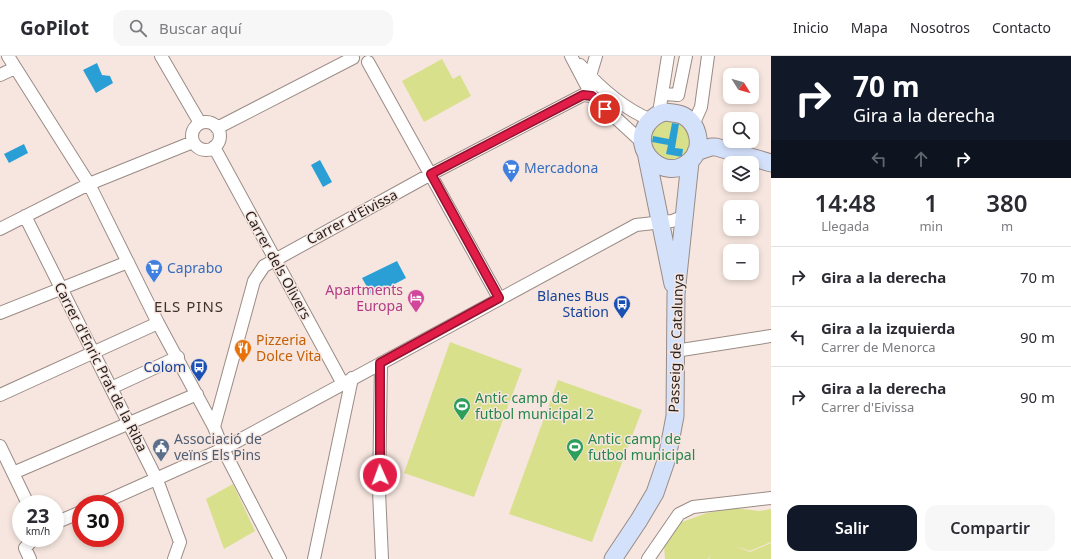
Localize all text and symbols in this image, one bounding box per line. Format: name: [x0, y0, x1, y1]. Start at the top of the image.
search box: [113, 10, 393, 46]
text: GoPilot: [20, 15, 89, 41]
icon: search: [127, 17, 149, 39]
text: Buscar aquí: [159, 18, 242, 38]
text: Inicio: [793, 18, 829, 37]
text: Mapa: [851, 18, 888, 37]
text: Nosotros: [910, 18, 970, 37]
text: Contacto: [992, 18, 1051, 37]
text: 70 m: [853, 67, 920, 105]
north arrow: [723, 68, 759, 104]
map controls: [723, 68, 759, 280]
icon: right: [787, 72, 839, 124]
pin: [588, 92, 622, 126]
icon: arrive: [594, 98, 616, 120]
text: Gira a la derecha: [853, 103, 995, 127]
button: search: [723, 112, 759, 148]
icon: left: [868, 148, 890, 170]
icon: ahead: [910, 148, 932, 170]
icon: right: [952, 148, 974, 170]
button: layers: [723, 156, 759, 192]
supermarket icon: Mercadona: [501, 158, 521, 183]
place label: Mercadona: [524, 158, 598, 177]
street label: Carrer d'Eivissa: [303, 185, 401, 249]
text: 14:48: [814, 186, 876, 219]
text: 1: [924, 186, 938, 219]
text: 380: [986, 186, 1028, 219]
button: +: [723, 200, 759, 236]
street label: Carrer dels Olivers: [241, 207, 316, 323]
text: Llegada: [821, 217, 869, 235]
text: min: [919, 217, 943, 235]
text: m: [1001, 217, 1013, 235]
button: −: [723, 244, 759, 280]
supermarket icon: Caprabo: [144, 258, 164, 283]
place label: Caprabo: [167, 258, 223, 277]
icon: right: [787, 266, 809, 288]
text: Gira a la derecha: [821, 267, 946, 287]
text: 70 m: [1020, 267, 1055, 287]
street label: Passeig de Catalunya: [664, 273, 687, 413]
street label: Carrer d'Enric Prat de la Riba: [50, 279, 153, 455]
place label: Apartments Europa: [325, 280, 403, 315]
place label: Blanes Bus Station: [537, 286, 609, 321]
hotel icon: Apartments Europa: [406, 288, 426, 313]
bus stop icon: Blanes Bus Station: [612, 294, 632, 319]
district label: ELS PINS: [154, 296, 224, 316]
text: Gira a la izquierda: [821, 318, 955, 338]
icon: left: [787, 326, 809, 348]
text: 90 m: [1020, 327, 1055, 347]
place label: Pizzeria Dolce Vita: [256, 330, 321, 365]
restaurant icon: Pizzeria Dolce Vita: [233, 338, 253, 363]
text: Carrer de Menorca: [821, 338, 935, 356]
place label: Colom: [144, 357, 186, 376]
bus stop icon: Colom: [189, 357, 209, 382]
text: Gira a la derecha: [821, 378, 946, 398]
icon: right: [787, 386, 809, 408]
text: 90 m: [1020, 387, 1055, 407]
place label: Antic camp de futbol municipal 2: [475, 388, 594, 423]
sports icon: Antic camp de futbol municipal 2: [452, 396, 472, 421]
text: Carrer d'Eivissa: [821, 398, 914, 416]
place label: Associació de veïns Els Pins: [174, 429, 262, 464]
place label: Antic camp de futbol municipal: [588, 429, 695, 464]
public building icon: Associació de veïns Els Pins: [151, 437, 171, 462]
sports icon: Antic camp de futbol municipal: [565, 437, 585, 462]
position arrow: [359, 454, 401, 496]
speed limit sign: 30: [72, 495, 124, 547]
text: 23: [27, 502, 49, 529]
button: Salir: [787, 505, 917, 551]
button: Compartir: [925, 505, 1055, 551]
text: km/h: [26, 524, 50, 538]

